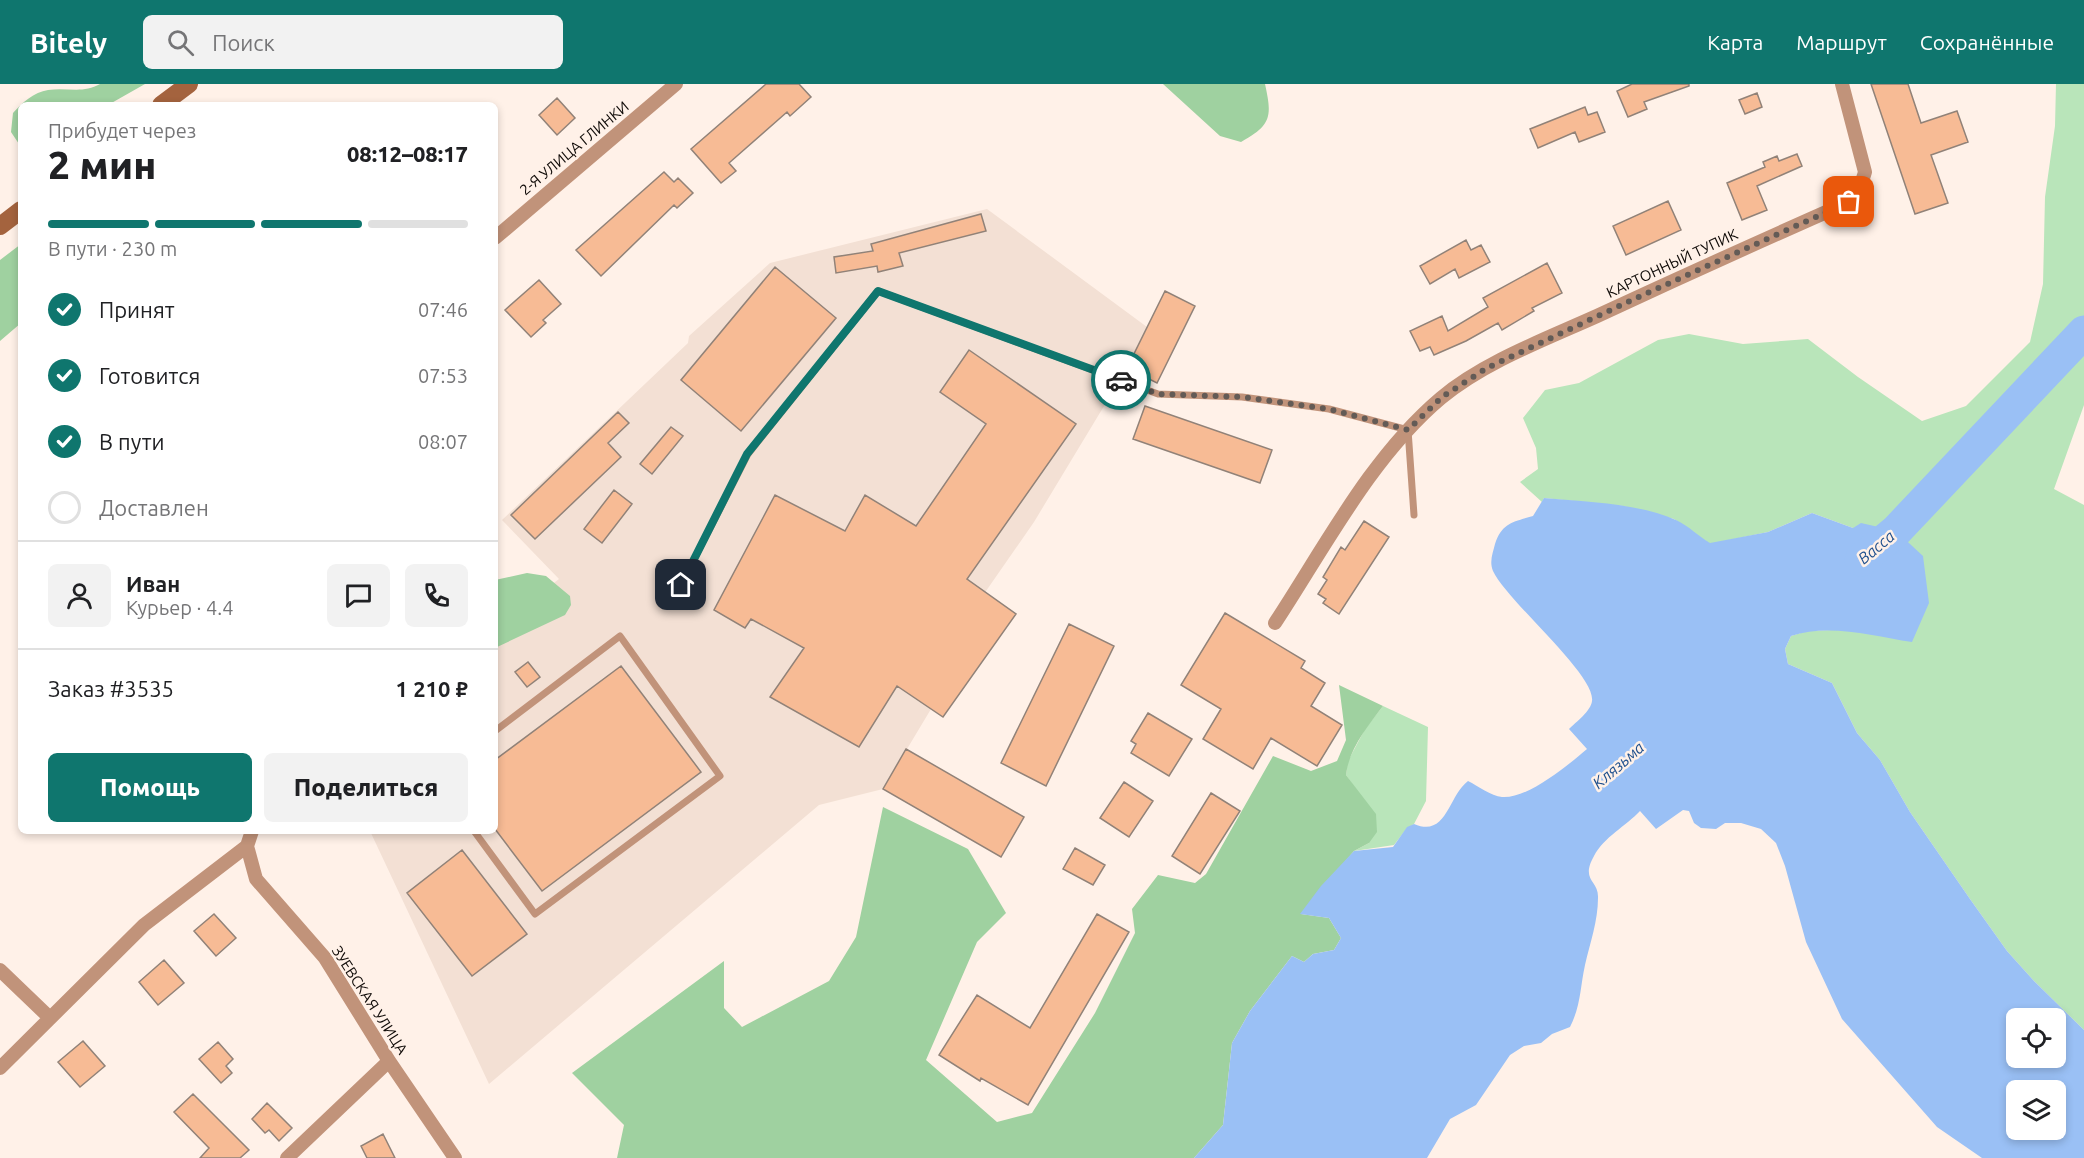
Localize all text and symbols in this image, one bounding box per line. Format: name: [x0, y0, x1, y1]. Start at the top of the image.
search box: [143, 15, 563, 69]
icon: search: [164, 26, 197, 59]
text: Bitely: [30, 27, 107, 58]
text: Поиск: [212, 30, 275, 55]
text: Карта: [1707, 30, 1763, 54]
text: Маршрут: [1796, 30, 1887, 54]
text: Сохранённые: [1920, 30, 2054, 54]
street label: 2-Я УЛИЦА ГЛИНКИ: [516, 98, 632, 198]
text: Прибудет через: [48, 119, 196, 142]
text: 08:12–08:17: [347, 141, 468, 166]
text: 2 мин: [48, 143, 156, 186]
pin: [1823, 176, 1874, 227]
icon: bag: [1832, 185, 1865, 218]
street label: КАРТОННЫЙ ТУПИК: [1604, 225, 1740, 301]
text: В пути · 230 m: [48, 237, 177, 260]
icon: check: [48, 293, 81, 326]
text: Принят: [99, 297, 175, 322]
text: 07:46: [418, 298, 468, 321]
courier: [1091, 350, 1151, 410]
icon: check: [48, 359, 81, 392]
text: Готовится: [99, 363, 200, 388]
text: 07:53: [418, 364, 468, 387]
icon: car: [1105, 364, 1138, 397]
icon: check: [48, 425, 81, 458]
text: В пути: [99, 429, 165, 454]
text: 08:07: [418, 430, 468, 453]
text: Доставлен: [99, 495, 209, 520]
water label: Васса: [1854, 526, 1898, 567]
pin: [655, 559, 706, 610]
button: person: [48, 564, 111, 627]
button: chat: [327, 564, 390, 627]
button: phone: [405, 564, 468, 627]
icon: home: [664, 568, 697, 601]
text: Иван: [126, 571, 180, 596]
text: Курьер · 4.4: [126, 596, 233, 619]
text: Заказ #3535: [48, 676, 174, 701]
text: 1 210 ₽: [396, 676, 468, 701]
water label: Клязьма: [1589, 738, 1647, 792]
button: Помощь: [48, 753, 252, 822]
button: Поделиться: [264, 753, 468, 822]
street label: ЗУЕВСКАЯ УЛИЦА: [329, 943, 411, 1057]
map controls: [2006, 1008, 2066, 1140]
button: locate: [2006, 1008, 2066, 1068]
button: layers: [2006, 1080, 2066, 1140]

